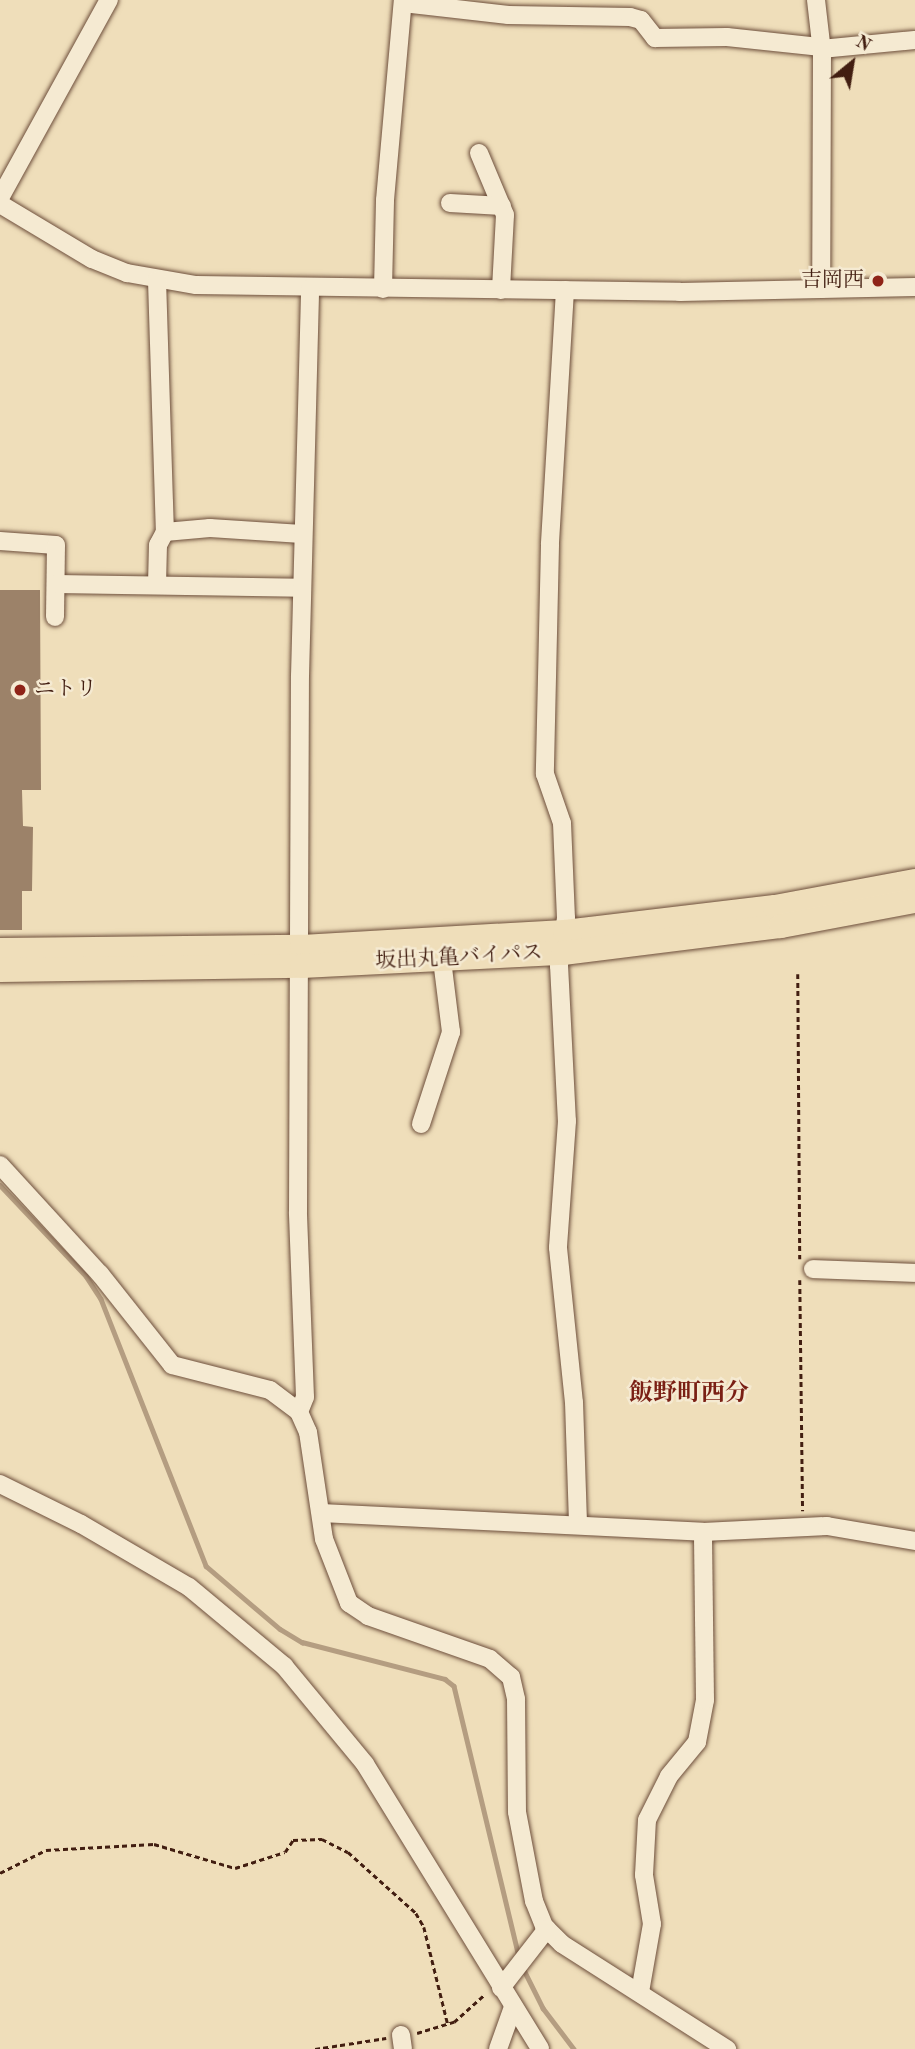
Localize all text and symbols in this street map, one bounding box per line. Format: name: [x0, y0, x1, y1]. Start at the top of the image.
north arrow: [817, 28, 887, 98]
text: N: [852, 33, 874, 56]
place label: 吉岡西: [801, 268, 864, 294]
marker: 吉岡西: [870, 273, 886, 289]
place label: ニトリ: [34, 677, 97, 703]
marker: ニトリ: [12, 682, 28, 698]
street label: 坂出丸亀バイパス: [374, 941, 544, 975]
district label: 飯野町西分: [629, 1381, 749, 1409]

